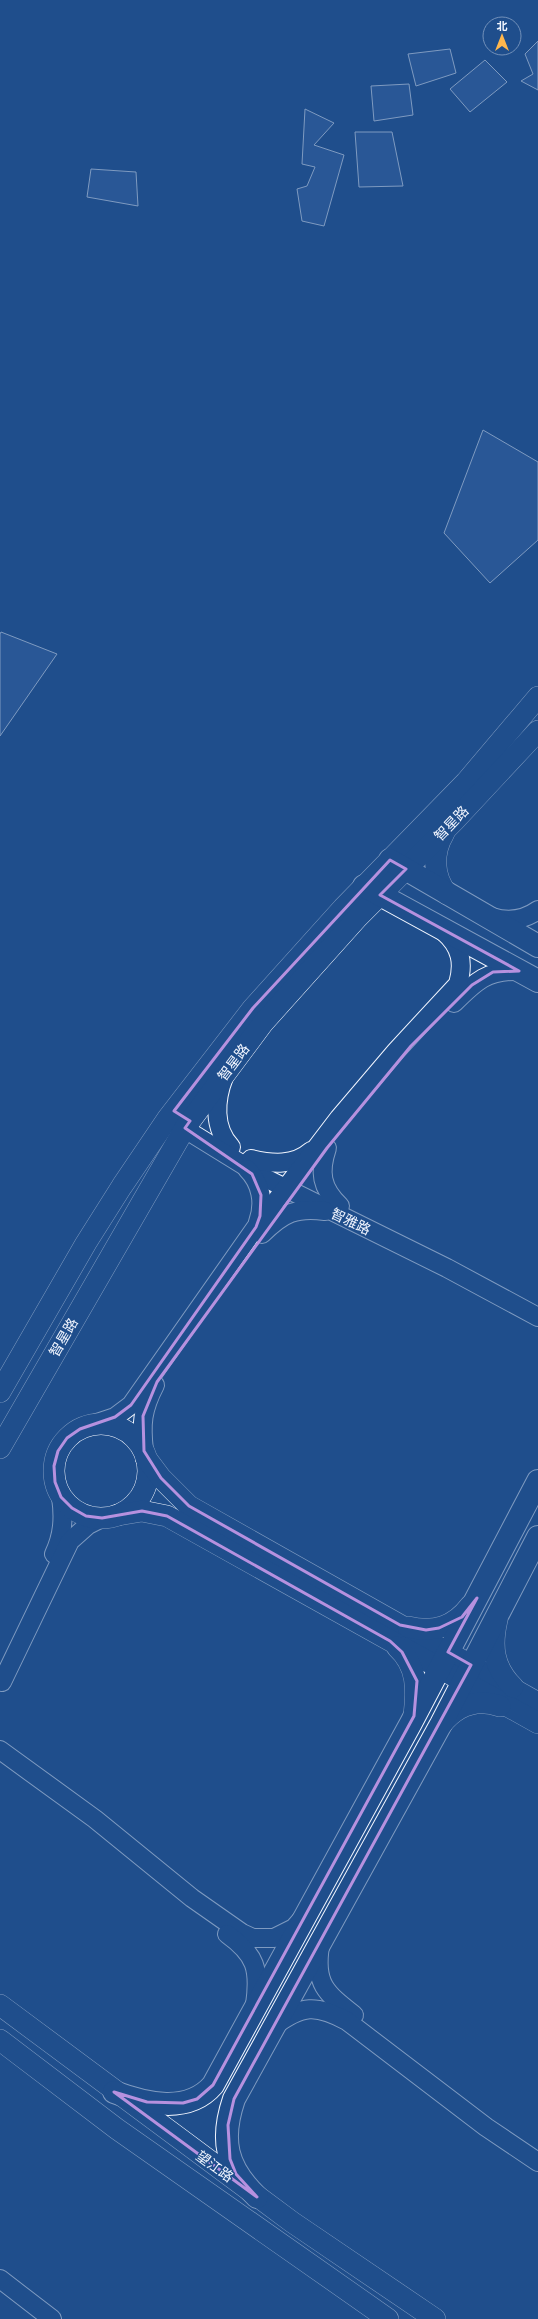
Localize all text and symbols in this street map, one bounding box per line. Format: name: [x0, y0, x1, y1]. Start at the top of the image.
north arrow: [482, 16, 522, 56]
text: 北: [497, 19, 508, 32]
street label: 智星路: [430, 802, 472, 844]
street label: 智星路: [214, 1040, 252, 1084]
street label: 智雅路: [328, 1204, 374, 1238]
street label: 智星路: [45, 1315, 81, 1359]
street label: 望江路: [193, 2147, 237, 2185]

